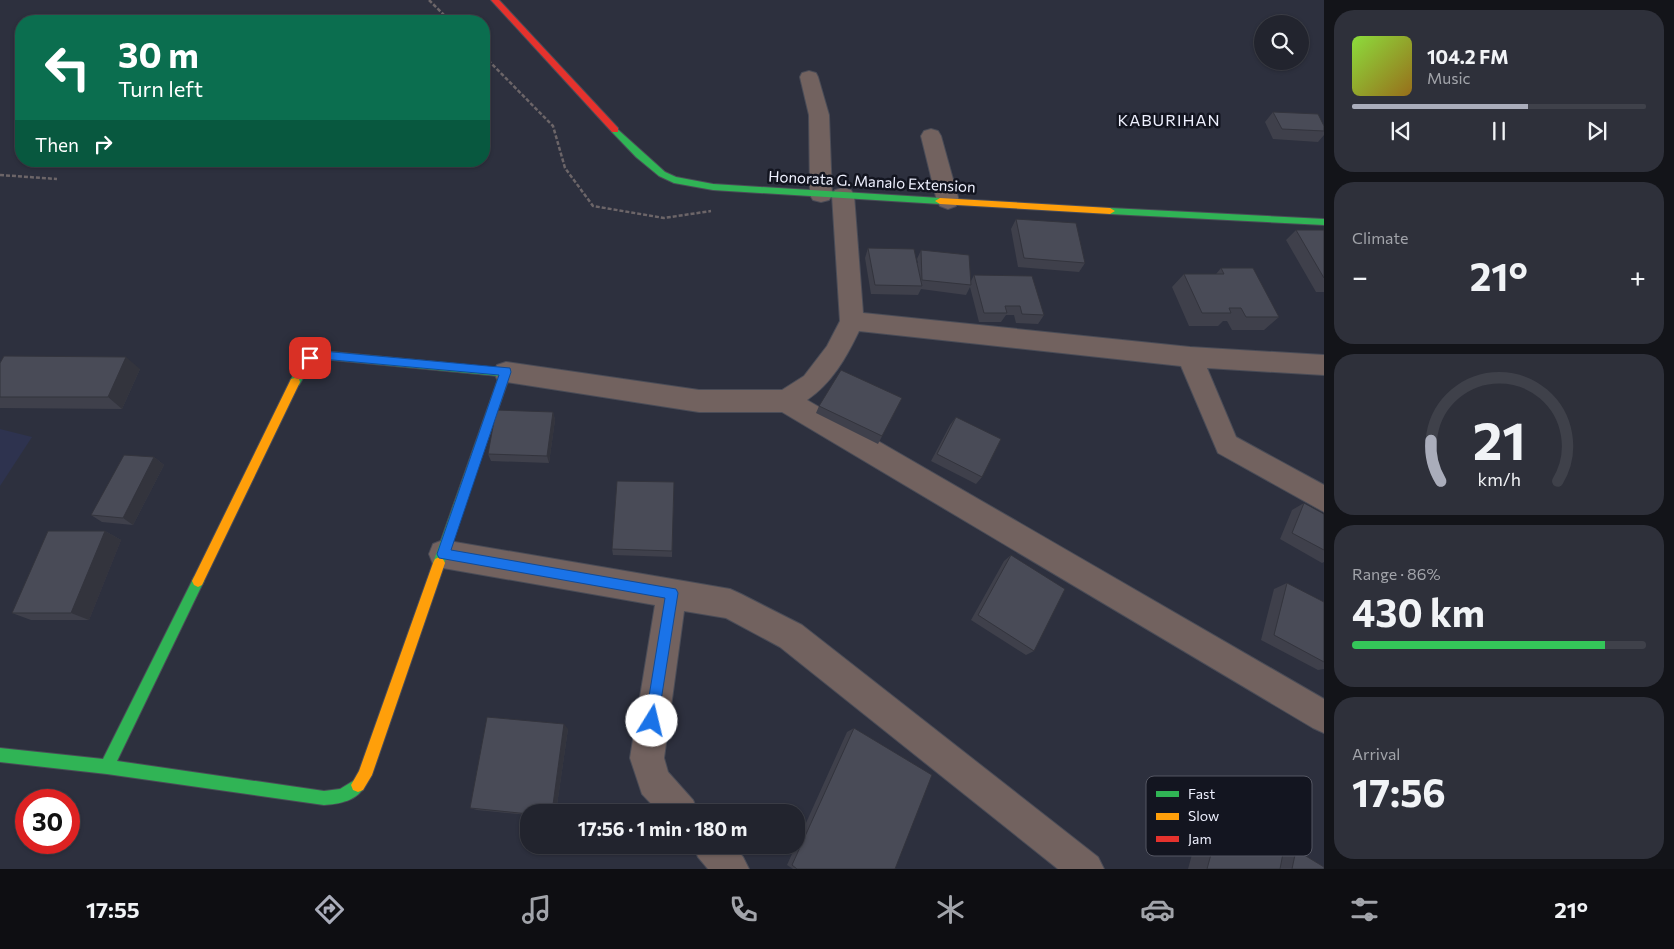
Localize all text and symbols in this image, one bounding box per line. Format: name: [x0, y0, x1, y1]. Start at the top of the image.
map controls: [1254, 15, 1309, 70]
button: search: [1254, 15, 1309, 70]
text: 30 m: [118, 32, 199, 75]
icon: left: [35, 35, 100, 100]
text: 104.2 FM: [1427, 45, 1509, 68]
text: Music: [1427, 68, 1471, 87]
text: Turn left: [118, 75, 203, 102]
district label: KABURIHAN: [1117, 110, 1221, 129]
icon: previous: [1387, 117, 1415, 145]
icon: pause: [1485, 117, 1513, 145]
icon: next: [1583, 117, 1611, 145]
icon: right: [89, 130, 117, 158]
text: Then: [35, 133, 79, 156]
street label: Honorata G. Manalo Extension: [768, 167, 976, 195]
text: Climate: [1352, 228, 1408, 247]
text: 21°: [1470, 252, 1528, 299]
text: −: [1352, 259, 1368, 293]
text: +: [1630, 259, 1646, 293]
pin: [289, 337, 331, 379]
icon: arrive: [296, 344, 324, 372]
text: 21: [1472, 407, 1526, 471]
text: km/h: [1477, 468, 1521, 490]
text: Range · 86%: [1352, 564, 1441, 583]
text: 430 km: [1352, 588, 1485, 635]
position arrow: [625, 694, 677, 746]
text: Arrival: [1352, 744, 1400, 763]
text: 17:56: [1352, 768, 1446, 815]
legend: [1146, 776, 1312, 856]
text: Fast: [1188, 785, 1215, 802]
speed limit sign: 30: [15, 789, 80, 854]
text: Slow: [1188, 807, 1219, 824]
text: 17:56 · 1 min · 180 m: [578, 817, 747, 840]
text: Jam: [1188, 830, 1212, 847]
icon: directions: [312, 892, 347, 927]
icon: music: [519, 892, 554, 927]
icon: phone: [726, 892, 761, 927]
icon: climate: [933, 892, 968, 927]
icon: car: [1140, 892, 1175, 927]
icon: filters: [1347, 892, 1382, 927]
text: 17:55: [86, 896, 140, 923]
text: 21°: [1554, 896, 1588, 923]

